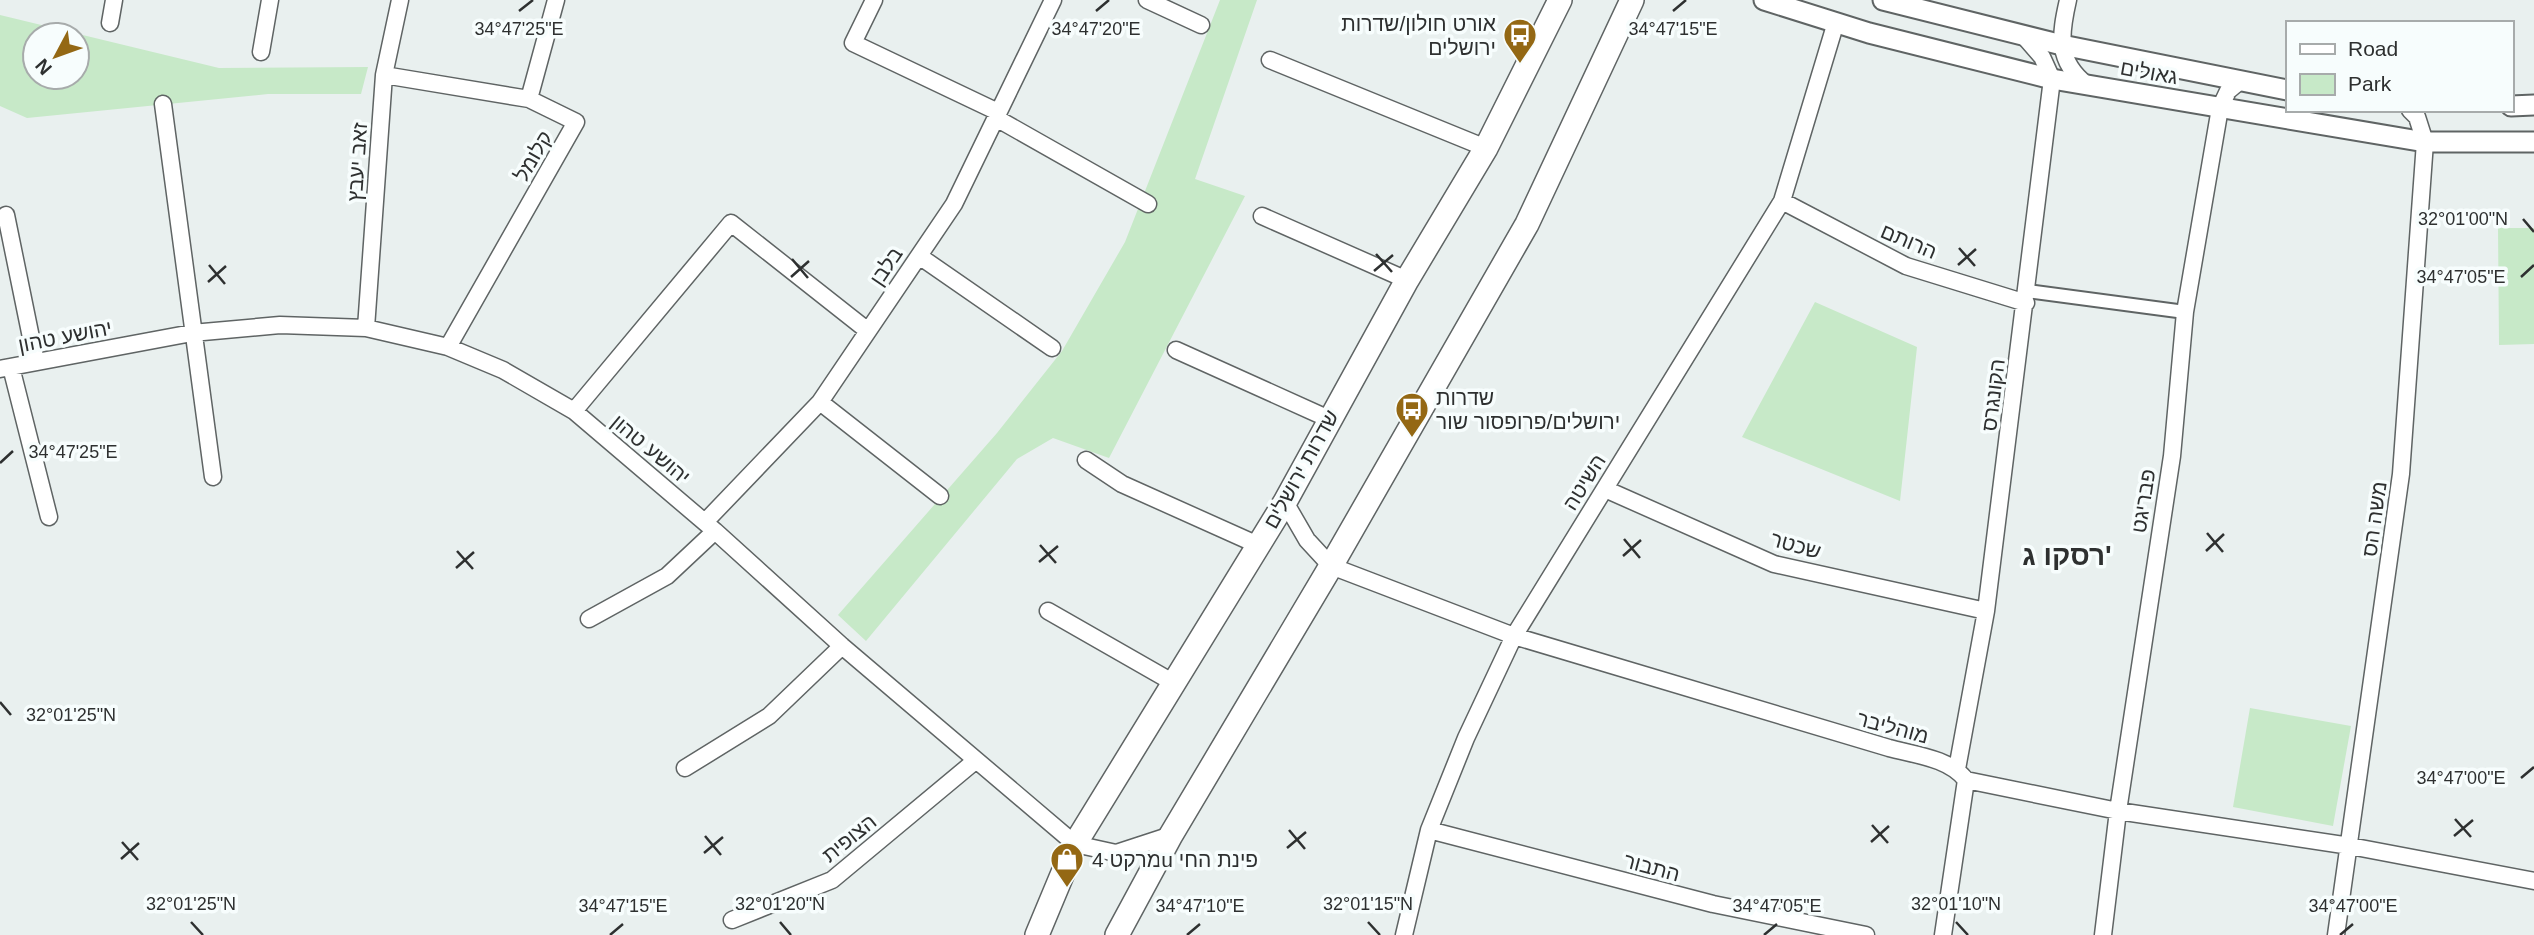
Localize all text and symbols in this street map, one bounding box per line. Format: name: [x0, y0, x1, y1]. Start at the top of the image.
place label: אורט חולון/שדרות ירושלים: [1341, 12, 1496, 59]
bus stop icon: אורט חולון/שדרות ירושלים: [1501, 16, 1539, 65]
text: 34°47'25"E: [474, 19, 564, 39]
text: 34°47'20"E: [1051, 19, 1141, 39]
text: 34°47'15"E: [1628, 19, 1718, 39]
north arrow: [21, 21, 91, 91]
legend: [2286, 21, 2513, 112]
text: Road: [2348, 37, 2398, 60]
text: N: [31, 55, 56, 79]
street label: גאולים: [2118, 56, 2180, 88]
text: Park: [2348, 72, 2392, 95]
street label: זאב יעבץ: [343, 121, 371, 202]
street label: קלומל: [509, 127, 557, 185]
text: 32°01'00"N: [2418, 209, 2508, 229]
street label: הרותם: [1877, 219, 1941, 263]
street label: בלבן: [865, 243, 907, 289]
text: 34°47'05"E: [2416, 267, 2506, 287]
street label: יהושע טהון: [16, 316, 114, 356]
street label: הקונגרס: [1977, 358, 2009, 432]
place label: שדרות ירושלים/פרופסור שור: [1436, 386, 1620, 433]
bus stop icon: שדרות ירושלים/פרופסור שור: [1393, 390, 1431, 439]
street label: שדרות ירושלים: [1259, 406, 1343, 532]
street label: יהושע טהון: [607, 410, 695, 488]
text: 34°47'25"E: [28, 442, 118, 462]
street label: השיטה: [1558, 450, 1610, 514]
street label: פבריגט: [2127, 467, 2159, 535]
street label: משה הס: [2357, 480, 2391, 558]
street label: שכטר: [1768, 527, 1824, 563]
district label: רסקו ג': [2022, 540, 2112, 571]
text: 32°01'25"N: [26, 705, 116, 725]
street label: מוהליבר: [1855, 706, 1931, 748]
text: 34°47'00"E: [2416, 768, 2506, 788]
street label: הצופית: [817, 809, 881, 867]
shop icon: מרקט 4u פינת החי: [1048, 840, 1086, 889]
place label: מרקט 4u פינת החי: [1092, 848, 1258, 871]
street label: התבור: [1621, 849, 1683, 885]
text: 32°01'25"N: [146, 894, 236, 914]
text: 32°01'20"N: [735, 894, 825, 914]
text: 32°01'15"N: [1323, 894, 1413, 914]
text: 32°01'10"N: [1911, 894, 2001, 914]
text: 34°47'15"E: [578, 896, 668, 916]
text: 34°47'10"E: [1155, 896, 1245, 916]
text: 34°47'05"E: [1732, 896, 1822, 916]
text: 34°47'00"E: [2308, 896, 2398, 916]

